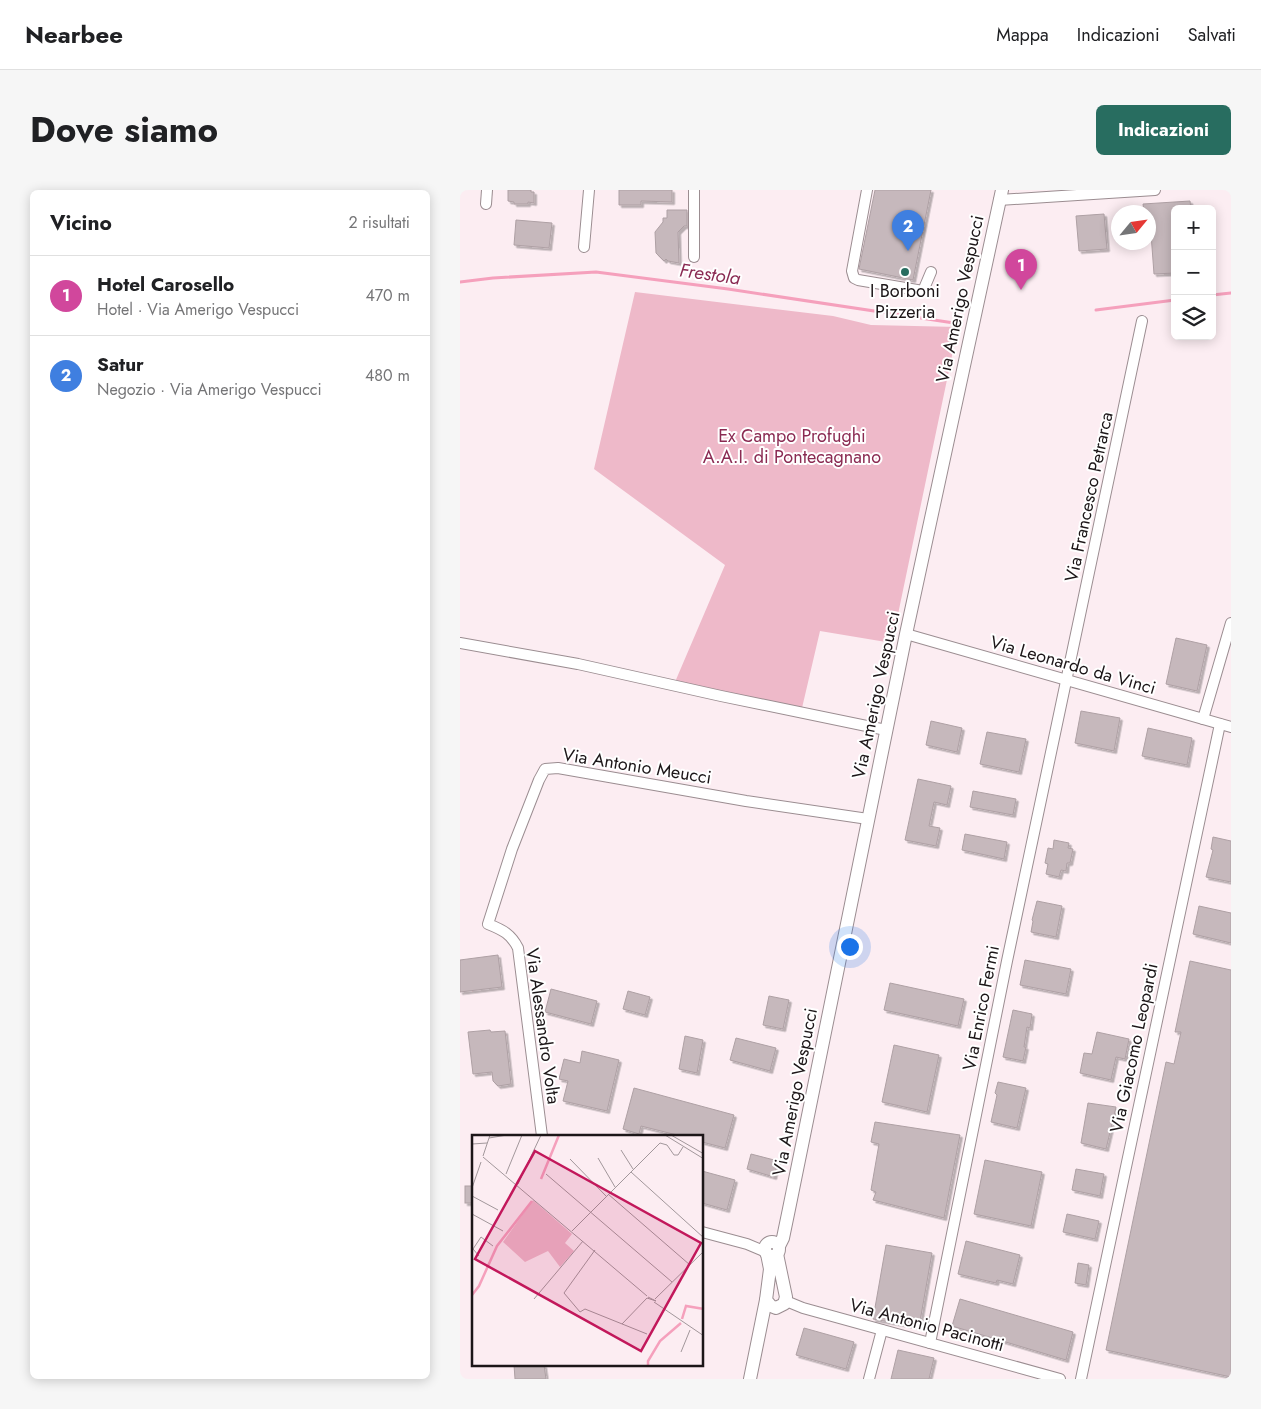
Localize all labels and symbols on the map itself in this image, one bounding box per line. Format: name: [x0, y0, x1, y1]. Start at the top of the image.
north arrow: [1111, 205, 1156, 250]
pin: 2: [892, 210, 924, 251]
street label: Via Amerigo Vespucci: [930, 213, 990, 385]
pin: 1: [1005, 249, 1037, 290]
water label: Frestola: [678, 256, 743, 292]
marker: I Borboni Pizzeria: [899, 266, 911, 278]
place label: I Borboni Pizzeria: [870, 278, 940, 325]
street label: Via Francesco Petrarca: [1058, 409, 1120, 585]
park label: Ex Campo Profughi A.A.I. di Pontecagnano: [703, 423, 881, 470]
street label: Via Amerigo Vespucci: [846, 609, 906, 781]
street label: Via Leonardo da Vinci: [987, 629, 1159, 701]
street label: Via Antonio Meucci: [561, 741, 713, 791]
your location: [837, 934, 863, 960]
street label: Via Enrico Fermi: [956, 943, 1006, 1073]
street label: Via Alessandro Volta: [519, 946, 567, 1106]
street label: Via Giacomo Leopardi: [1103, 961, 1165, 1135]
street label: Via Amerigo Vespucci: [766, 1006, 824, 1178]
inset map: [472, 1135, 704, 1366]
street label: Via Antonio Pacinotti: [847, 1292, 1007, 1358]

